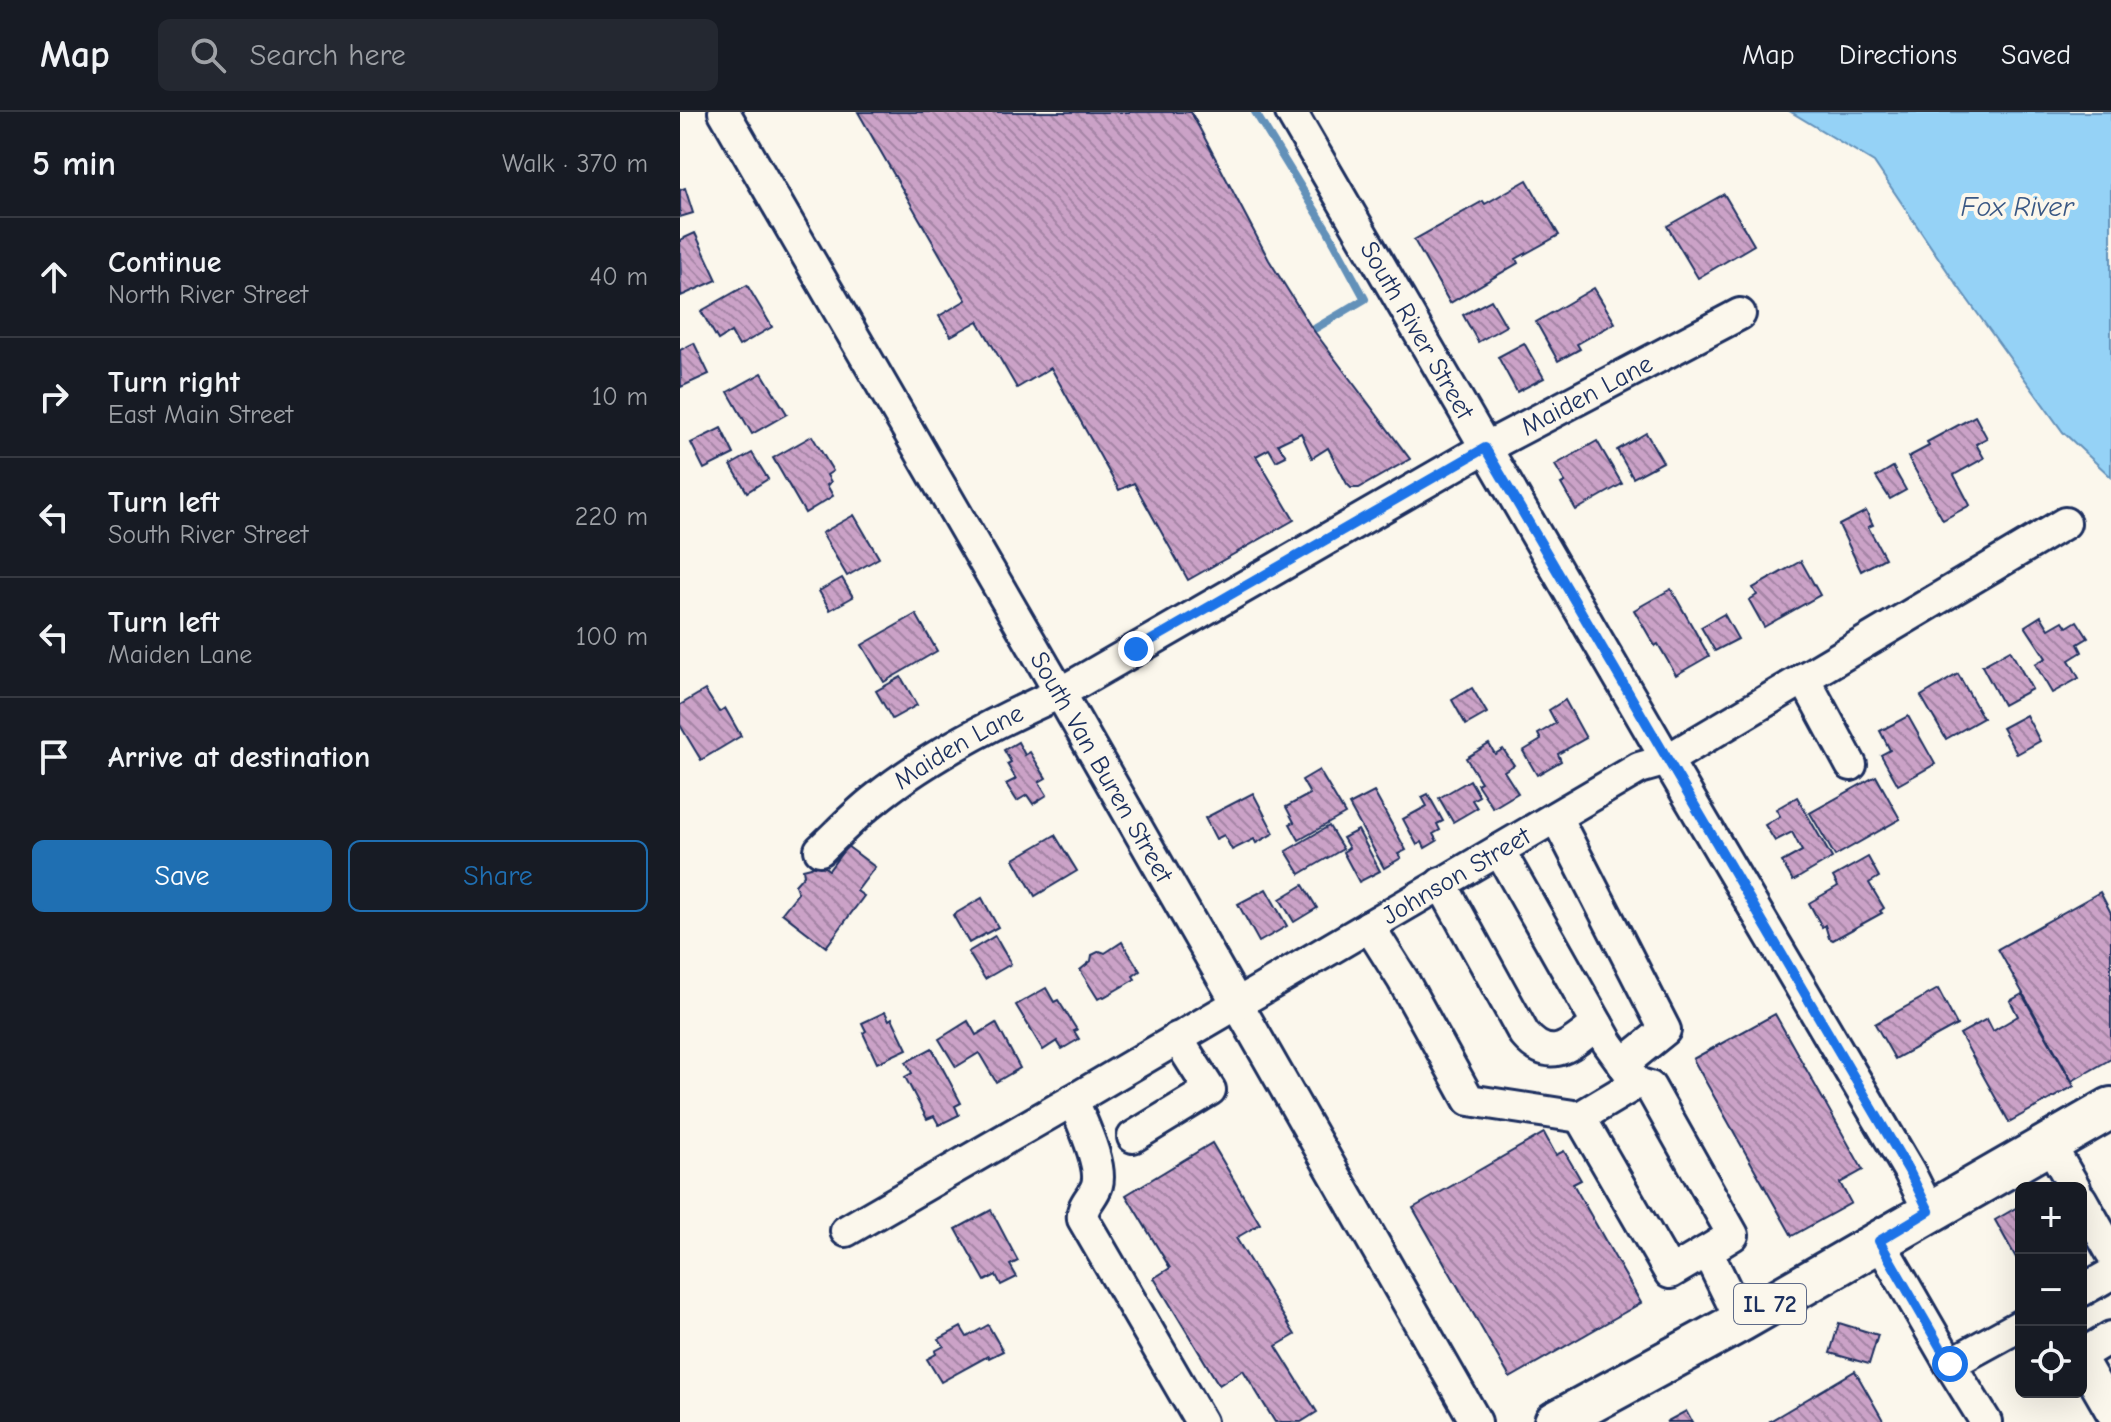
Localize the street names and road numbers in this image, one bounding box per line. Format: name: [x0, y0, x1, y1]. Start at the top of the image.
street label: South River Street: [1353, 236, 1481, 426]
street label: Maiden Lane: [1516, 349, 1658, 442]
street label: South Van Buren Street: [1023, 646, 1180, 889]
street label: Maiden Lane: [888, 698, 1028, 796]
street label: Johnson Street: [1377, 820, 1537, 931]
road number: IL 72: [1734, 1284, 1806, 1324]

